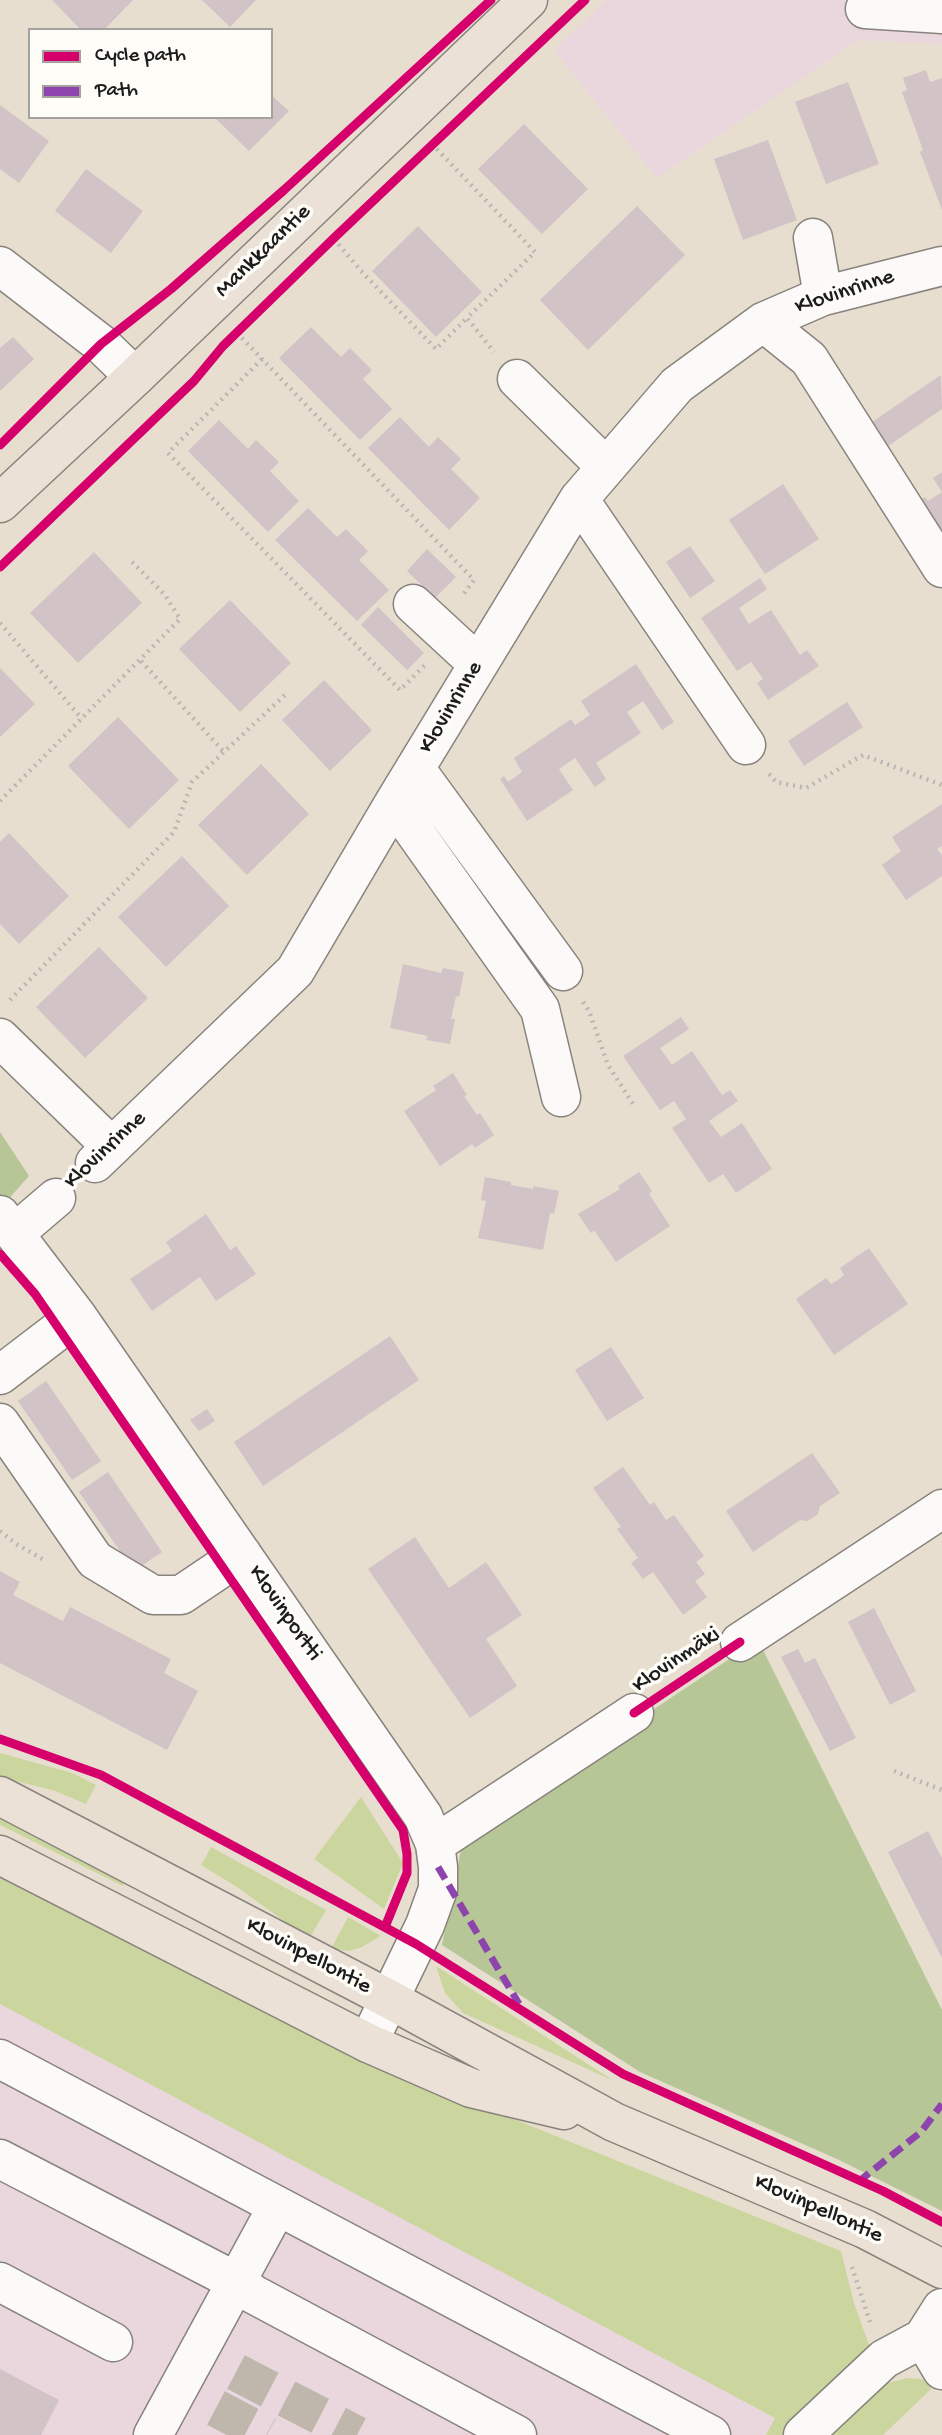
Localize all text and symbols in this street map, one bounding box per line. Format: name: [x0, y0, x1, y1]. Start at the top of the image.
legend: [28, 28, 273, 119]
text: Cycle path: [95, 44, 186, 69]
text: Path: [95, 79, 138, 104]
street label: Mankkaantie: [210, 199, 318, 305]
street label: Klovinrinne: [792, 264, 898, 322]
street label: Klovinrinne: [414, 657, 490, 759]
street label: Klovinrinne: [59, 1106, 153, 1196]
street label: Klovinportti: [241, 1561, 327, 1667]
street label: Klovinmäki: [628, 1622, 726, 1700]
street label: Klovinpellontie: [241, 1912, 375, 2002]
street label: Klovinpellontie: [749, 2169, 887, 2251]

